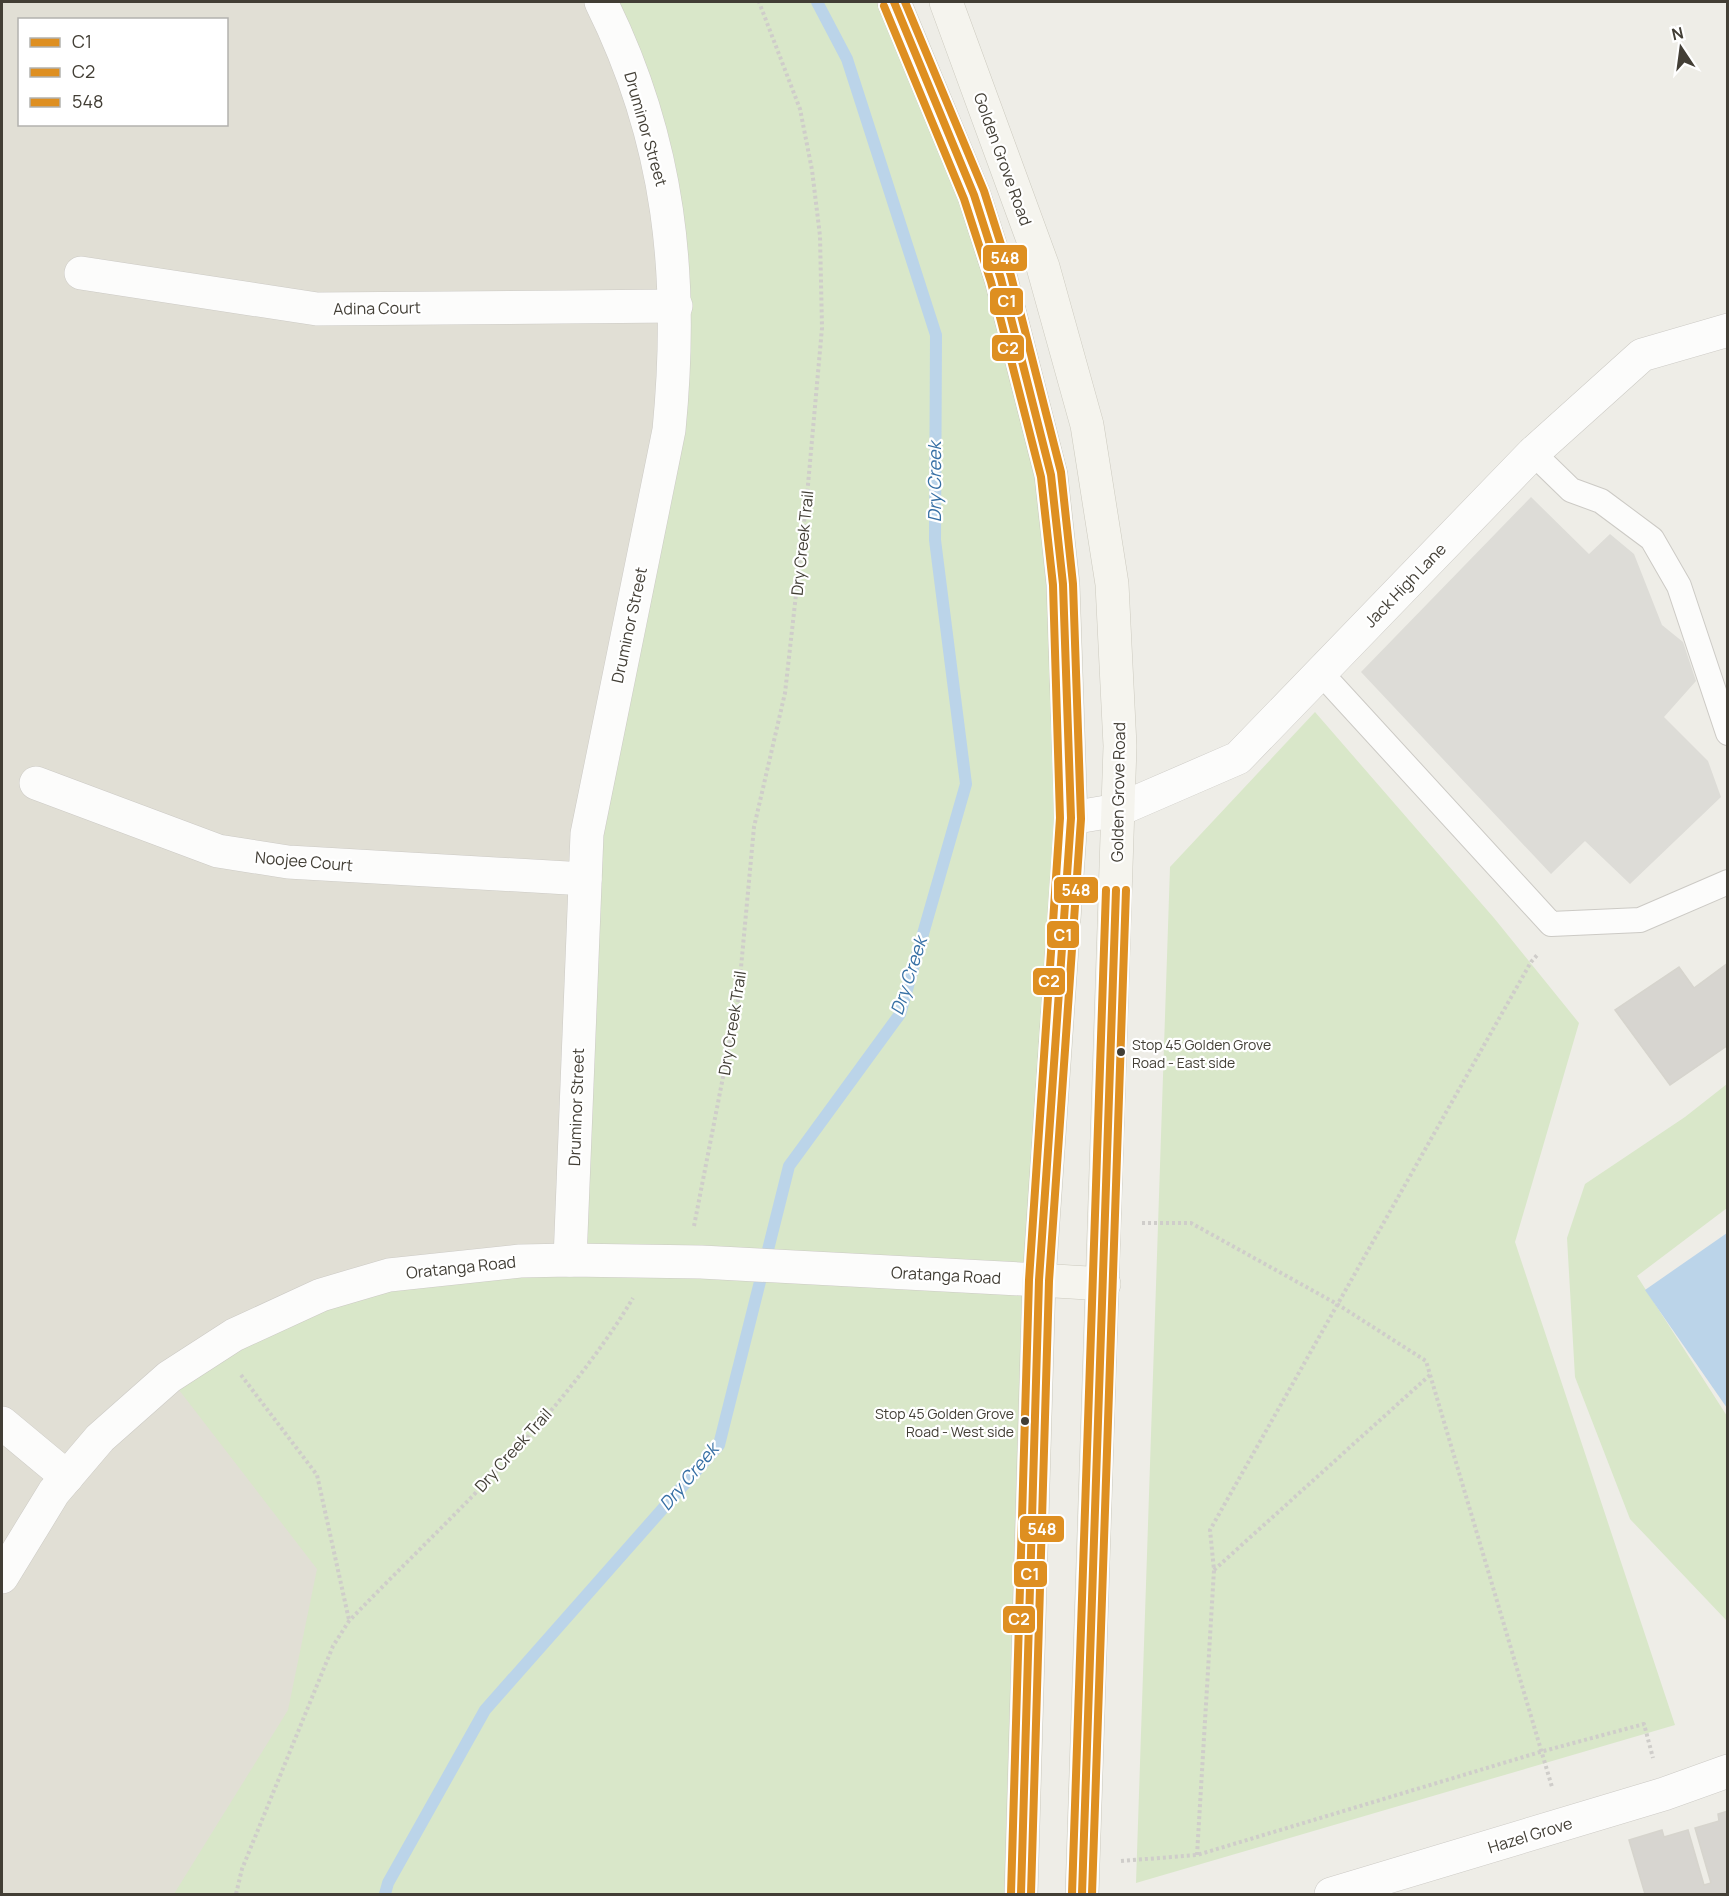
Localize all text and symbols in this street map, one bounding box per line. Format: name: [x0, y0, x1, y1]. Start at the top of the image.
legend: [18, 18, 228, 126]
north arrow: [1651, 18, 1711, 78]
text: N: [1670, 21, 1686, 45]
text: C1: [72, 29, 92, 53]
text: C2: [72, 59, 95, 83]
street label: Druminor Street: [619, 69, 673, 189]
text: 548: [72, 89, 103, 113]
street label: Golden Grove Road: [969, 89, 1037, 229]
line badge: 548: [982, 244, 1028, 272]
text: 548: [991, 247, 1019, 269]
line badge: C1: [989, 287, 1024, 316]
text: C1: [998, 290, 1016, 312]
street label: Adina Court: [333, 296, 421, 320]
line badge: C2: [991, 334, 1025, 362]
text: C2: [997, 337, 1019, 359]
water label: Dry Creek: [922, 439, 946, 522]
street label: Dry Creek Trail: [786, 489, 818, 597]
street label: Jack High Lane: [1359, 538, 1451, 632]
street label: Druminor Street: [606, 565, 652, 685]
street label: Golden Grove Road: [1106, 722, 1130, 862]
street label: Noojee Court: [254, 846, 354, 876]
line badge: 548: [1053, 876, 1099, 904]
text: 548: [1062, 879, 1090, 901]
line badge: C1: [1046, 920, 1080, 949]
text: C1: [1054, 924, 1072, 946]
water label: Dry Creek: [884, 931, 933, 1018]
line badge: C2: [1032, 967, 1066, 996]
street label: Dry Creek Trail: [713, 969, 751, 1077]
text: C2: [1038, 970, 1060, 992]
place label: Stop 45 Golden Grove Road - East side: [1132, 1035, 1271, 1072]
marker: Stop 45 Golden Grove Road - East side: [1115, 1046, 1127, 1058]
street label: Druminor Street: [563, 1048, 589, 1166]
street label: Oratanga Road: [405, 1250, 517, 1284]
street label: Oratanga Road: [890, 1261, 1002, 1289]
street label: Dry Creek Trail: [470, 1403, 556, 1497]
place label: Stop 45 Golden Grove Road - West side: [875, 1404, 1014, 1441]
marker: Stop 45 Golden Grove Road - West side: [1019, 1415, 1031, 1427]
water label: Dry Creek: [653, 1435, 725, 1515]
line badge: 548: [1019, 1515, 1065, 1543]
text: 548: [1028, 1518, 1056, 1540]
line badge: C1: [1013, 1560, 1048, 1588]
text: C1: [1021, 1563, 1039, 1585]
line badge: C2: [1002, 1605, 1036, 1634]
text: C2: [1008, 1608, 1030, 1630]
street label: Hazel Grove: [1485, 1812, 1575, 1858]

